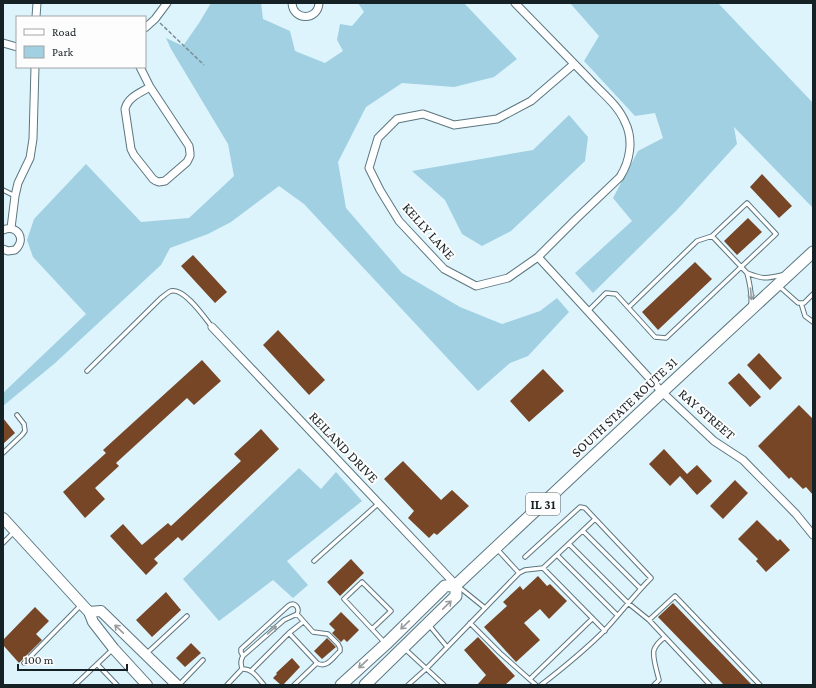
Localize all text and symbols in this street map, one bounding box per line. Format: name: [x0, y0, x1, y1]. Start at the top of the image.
legend: [16, 16, 146, 68]
text: Road: [52, 25, 77, 39]
text: Park: [52, 45, 74, 59]
street label: KELLY LANE: [399, 199, 459, 263]
one-way arrow: [747, 287, 755, 300]
street label: SOUTH STATE ROUTE 31: [568, 354, 680, 460]
street label: RAY STREET: [676, 385, 739, 443]
street label: REILAND DRIVE: [306, 408, 382, 486]
road number: IL 31: [526, 493, 560, 515]
one-way arrow: [442, 600, 452, 610]
one-way arrow: [400, 620, 410, 630]
one-way arrow: [114, 624, 124, 633]
one-way arrow: [267, 626, 277, 635]
scale bar: [18, 646, 127, 672]
text: 100 m: [24, 653, 54, 667]
one-way arrow: [358, 660, 368, 669]

